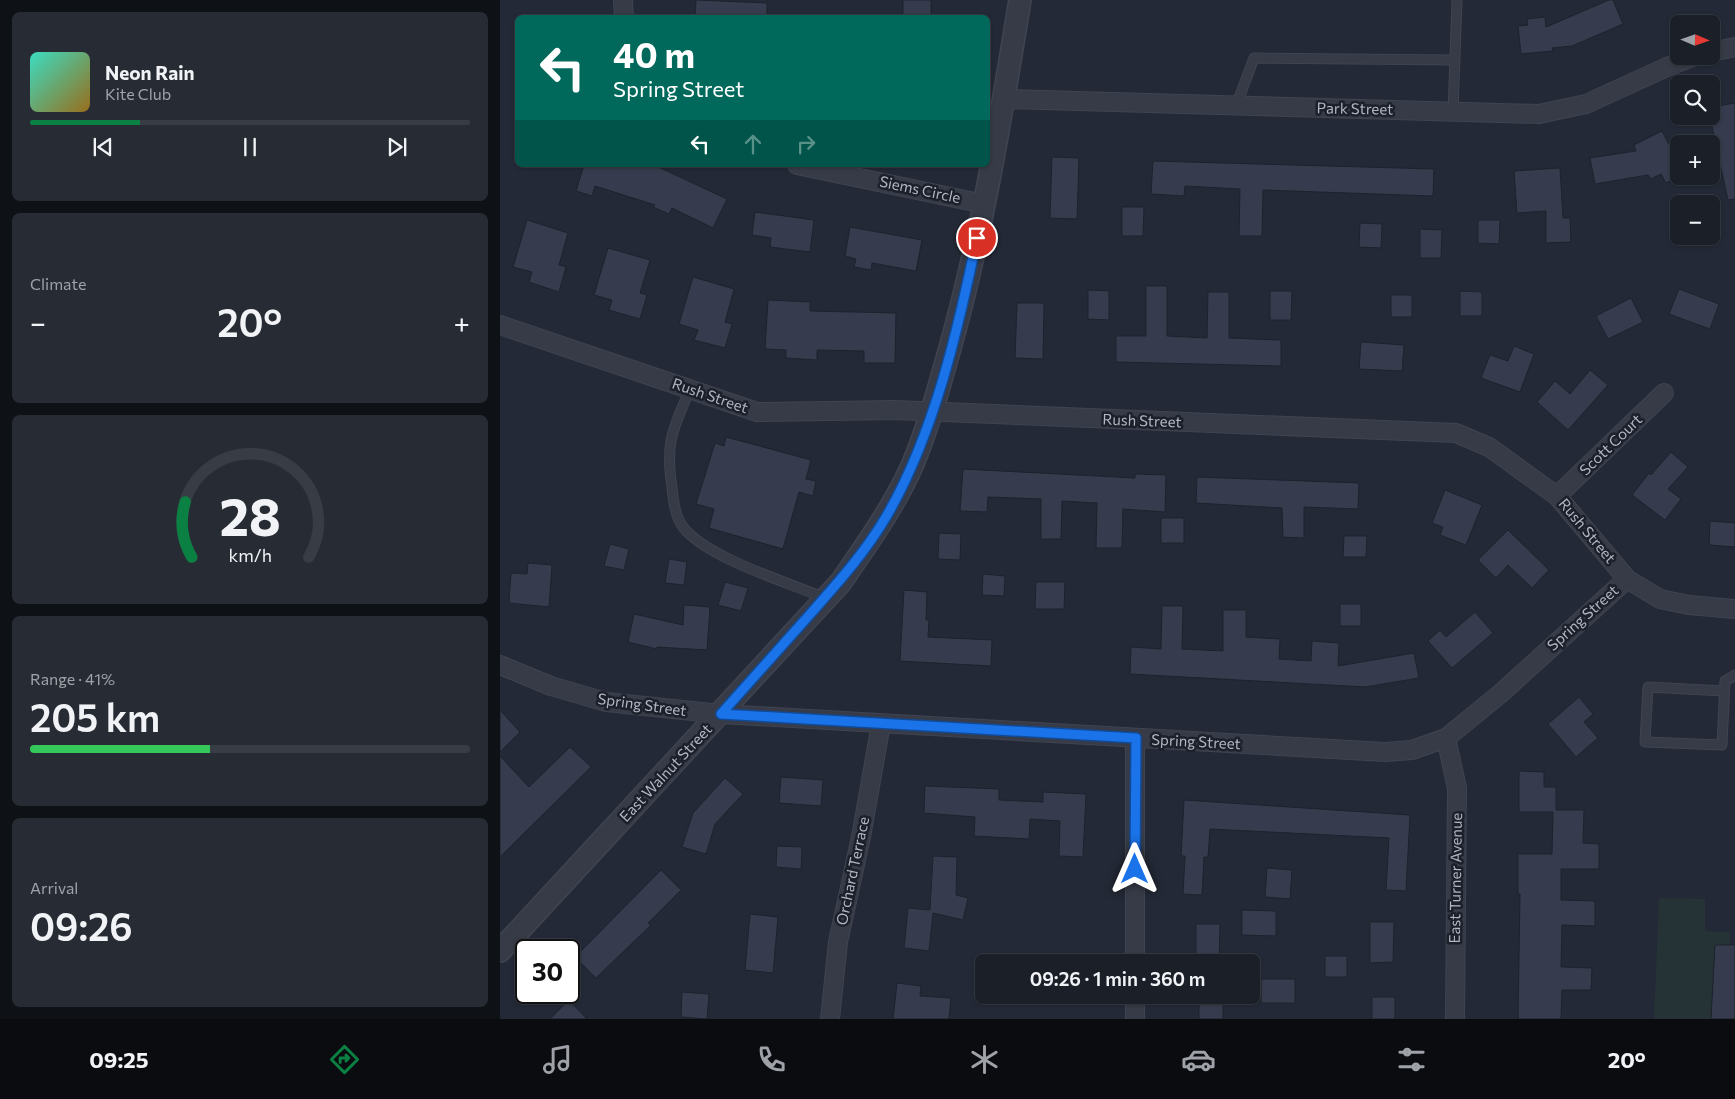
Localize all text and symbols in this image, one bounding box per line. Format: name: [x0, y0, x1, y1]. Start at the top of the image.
north arrow: [1670, 15, 1720, 65]
map controls: [1670, 15, 1720, 245]
text: 40 m: [613, 32, 695, 75]
icon: left: [530, 35, 595, 100]
text: Neon Rain: [105, 61, 195, 84]
text: Spring Street: [613, 75, 744, 102]
button: search: [1670, 75, 1720, 125]
text: Kite Club: [105, 84, 171, 103]
street label: Park Street: [1317, 98, 1393, 118]
icon: left: [686, 130, 714, 158]
icon: ahead: [739, 130, 767, 158]
icon: right: [792, 130, 820, 158]
icon: previous: [89, 133, 117, 161]
icon: pause: [236, 133, 264, 161]
icon: next: [383, 133, 411, 161]
button: +: [1670, 135, 1720, 185]
street label: Siems Circle: [878, 172, 962, 206]
button: −: [1670, 195, 1720, 245]
pin: [956, 217, 998, 259]
icon: arrive: [963, 224, 991, 252]
text: Climate: [30, 274, 86, 293]
text: 20°: [217, 298, 282, 345]
text: −: [30, 305, 46, 339]
text: +: [454, 305, 470, 339]
street label: Rush Street: [670, 374, 751, 416]
street label: Rush Street: [1102, 410, 1182, 430]
street label: Scott Court: [1575, 410, 1645, 479]
text: 28: [219, 483, 281, 547]
street label: Rush Street: [1555, 494, 1620, 566]
text: km/h: [228, 544, 272, 566]
street label: Spring Street: [1543, 581, 1622, 654]
text: Range · 41%: [30, 669, 115, 688]
street label: Spring Street: [597, 689, 688, 719]
text: 205 km: [30, 693, 160, 740]
street label: East Walnut Street: [615, 720, 715, 825]
street label: Spring Street: [1151, 730, 1241, 752]
street label: East Turner Avenue: [1445, 812, 1465, 943]
street label: Orchard Terrace: [832, 815, 872, 927]
position arrow: [1108, 842, 1160, 894]
text: Arrival: [30, 878, 78, 897]
text: 09:26: [30, 902, 133, 949]
speed limit sign: 30: [515, 939, 580, 1004]
text: 09:26 · 1 min · 360 m: [1030, 967, 1205, 990]
icon: directions: [327, 1042, 362, 1077]
icon: music: [540, 1042, 575, 1077]
icon: phone: [754, 1042, 789, 1077]
icon: climate: [967, 1042, 1002, 1077]
icon: car: [1181, 1042, 1216, 1077]
icon: filters: [1394, 1042, 1429, 1077]
text: 09:25: [89, 1046, 149, 1073]
text: 20°: [1608, 1046, 1646, 1073]

